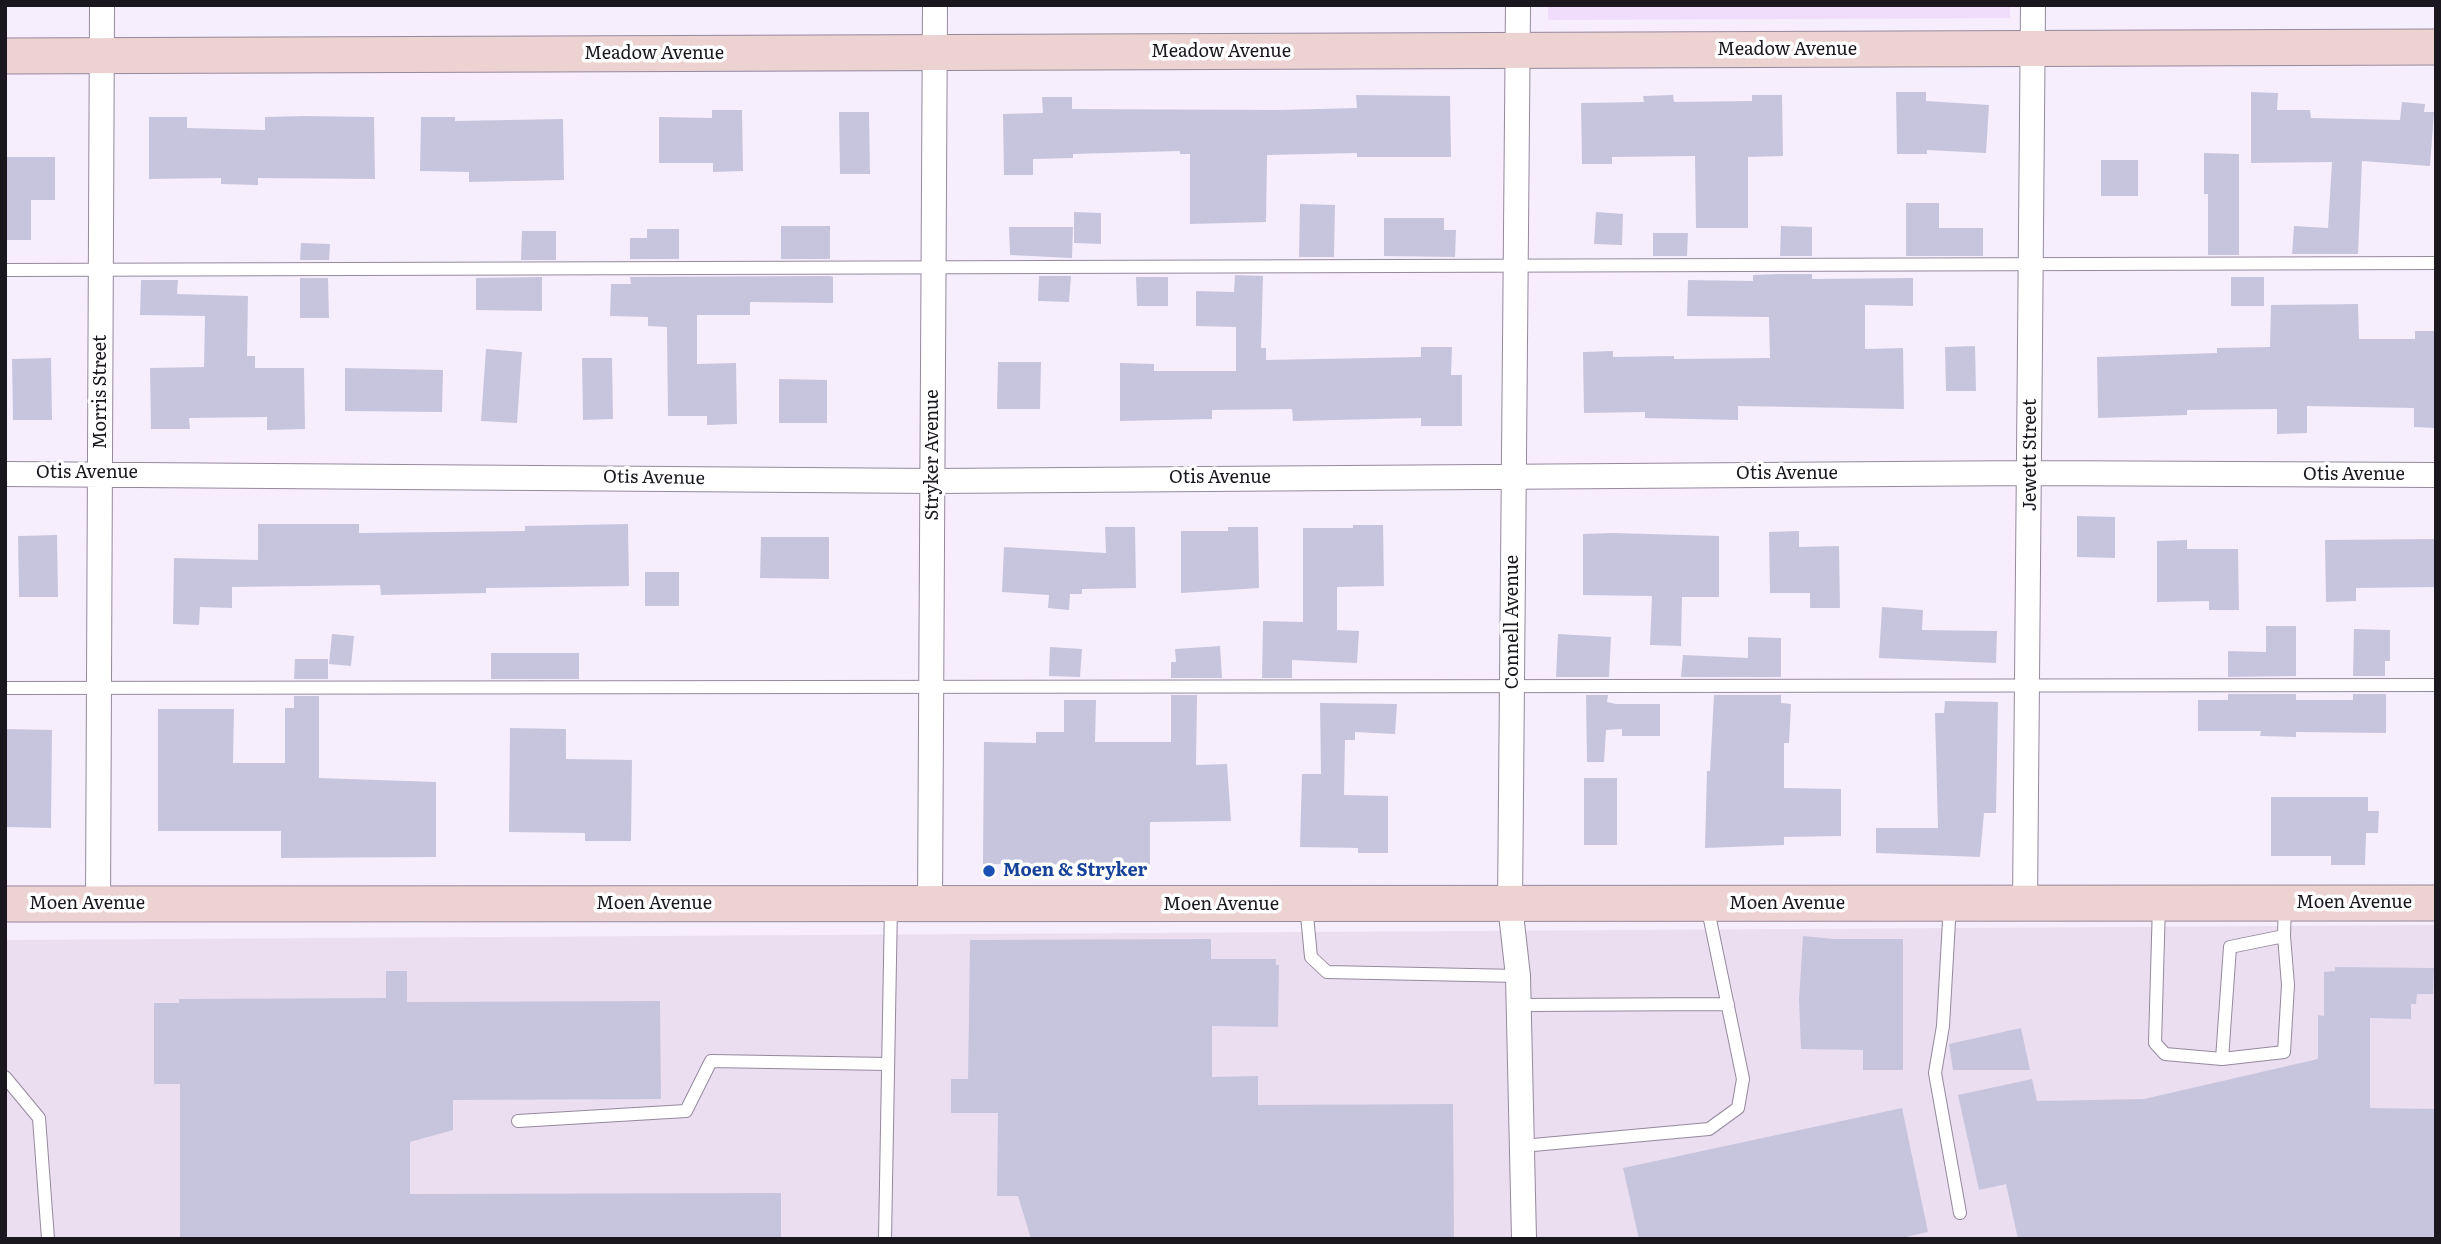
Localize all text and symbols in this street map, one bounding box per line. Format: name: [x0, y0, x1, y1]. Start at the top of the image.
street label: Meadow Avenue: [1717, 39, 1857, 61]
street label: Meadow Avenue: [1151, 41, 1291, 63]
street label: Meadow Avenue: [584, 43, 724, 65]
street label: Morris Street: [90, 335, 112, 449]
street label: Stryker Avenue: [922, 389, 944, 521]
street label: Jewett Street: [2020, 399, 2042, 511]
street label: Otis Avenue: [36, 462, 138, 484]
street label: Otis Avenue: [1736, 463, 1838, 485]
street label: Otis Avenue: [2303, 464, 2405, 486]
street label: Otis Avenue: [603, 466, 705, 490]
street label: Otis Avenue: [1169, 467, 1271, 489]
street label: Connell Avenue: [1502, 555, 1524, 689]
place label: Moen & Stryker: [1003, 860, 1147, 882]
marker: Moen & Stryker: [981, 863, 997, 879]
street label: Moen Avenue: [2296, 892, 2412, 914]
street label: Moen Avenue: [29, 893, 145, 915]
street label: Moen Avenue: [596, 893, 712, 915]
street label: Moen Avenue: [1729, 893, 1845, 915]
street label: Moen Avenue: [1163, 894, 1279, 916]

